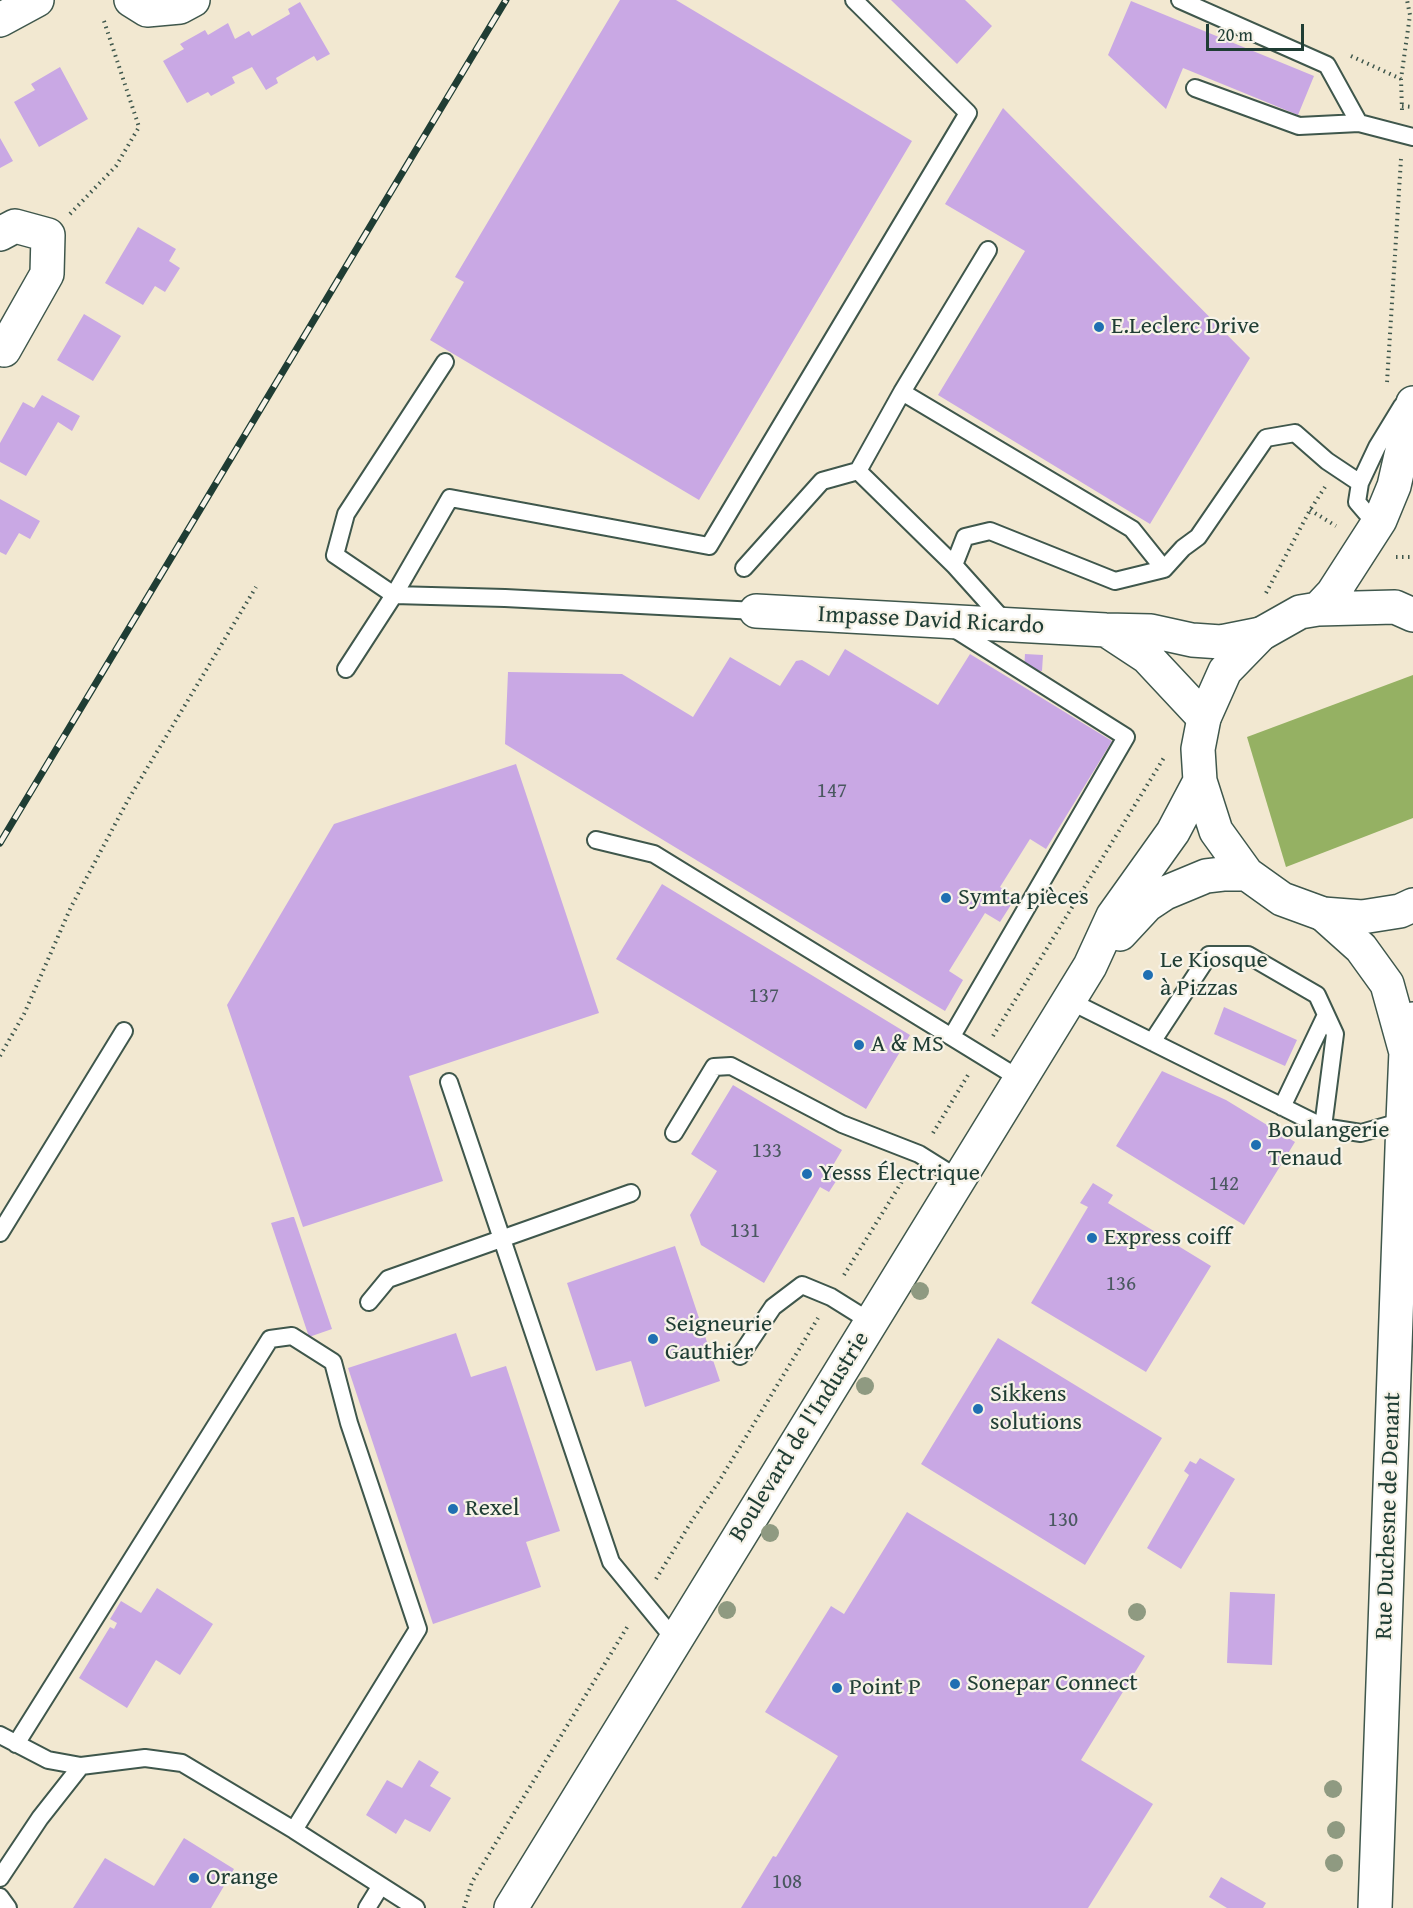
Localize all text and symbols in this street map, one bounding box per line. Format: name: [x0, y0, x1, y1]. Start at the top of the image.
scale bar: [1209, 12, 1306, 50]
text: 20 m: [1217, 21, 1253, 48]
place label: E.Leclerc Drive: [1111, 313, 1260, 341]
marker: E.Leclerc Drive: [1092, 320, 1106, 334]
street label: Impasse David Ricardo: [817, 601, 1045, 641]
house number: 147: [817, 779, 847, 805]
place label: Symta pièces: [958, 884, 1089, 912]
marker: Symta pièces: [939, 891, 953, 905]
place label: Le Kiosque à Pizzas: [1160, 947, 1268, 1003]
marker: Le Kiosque à Pizzas: [1141, 968, 1155, 982]
house number: 137: [749, 984, 779, 1010]
place label: A & MS: [871, 1031, 944, 1059]
marker: A & MS: [852, 1038, 866, 1052]
place label: Boulangerie Tenaud: [1268, 1117, 1389, 1173]
marker: Boulangerie Tenaud: [1249, 1138, 1263, 1152]
house number: 133: [752, 1139, 782, 1165]
place label: Yesss Électrique: [819, 1160, 980, 1188]
marker: Yesss Électrique: [800, 1167, 814, 1181]
house number: 142: [1209, 1172, 1239, 1198]
house number: 131: [730, 1219, 760, 1245]
place label: Express coiff: [1104, 1224, 1231, 1252]
marker: Express coiff: [1085, 1231, 1099, 1245]
house number: 136: [1106, 1272, 1136, 1298]
place label: Seigneurie Gauthier: [665, 1311, 772, 1367]
street label: Boulevard de l'Industrie: [724, 1327, 876, 1547]
marker: Seigneurie Gauthier: [646, 1332, 660, 1346]
place label: Sikkens solutions: [990, 1381, 1082, 1437]
street label: Rue Duchesne de Denant: [1370, 1392, 1408, 1640]
marker: Sikkens solutions: [971, 1402, 985, 1416]
place label: Rexel: [465, 1495, 520, 1523]
marker: Rexel: [446, 1502, 460, 1516]
house number: 130: [1048, 1508, 1078, 1534]
place label: Sonepar Connect: [967, 1670, 1138, 1698]
place label: Point P: [849, 1674, 921, 1702]
marker: Sonepar Connect: [948, 1677, 962, 1691]
marker: Point P: [830, 1681, 844, 1695]
place label: Orange: [206, 1864, 278, 1892]
house number: 108: [772, 1870, 802, 1896]
marker: Orange: [187, 1871, 201, 1885]

